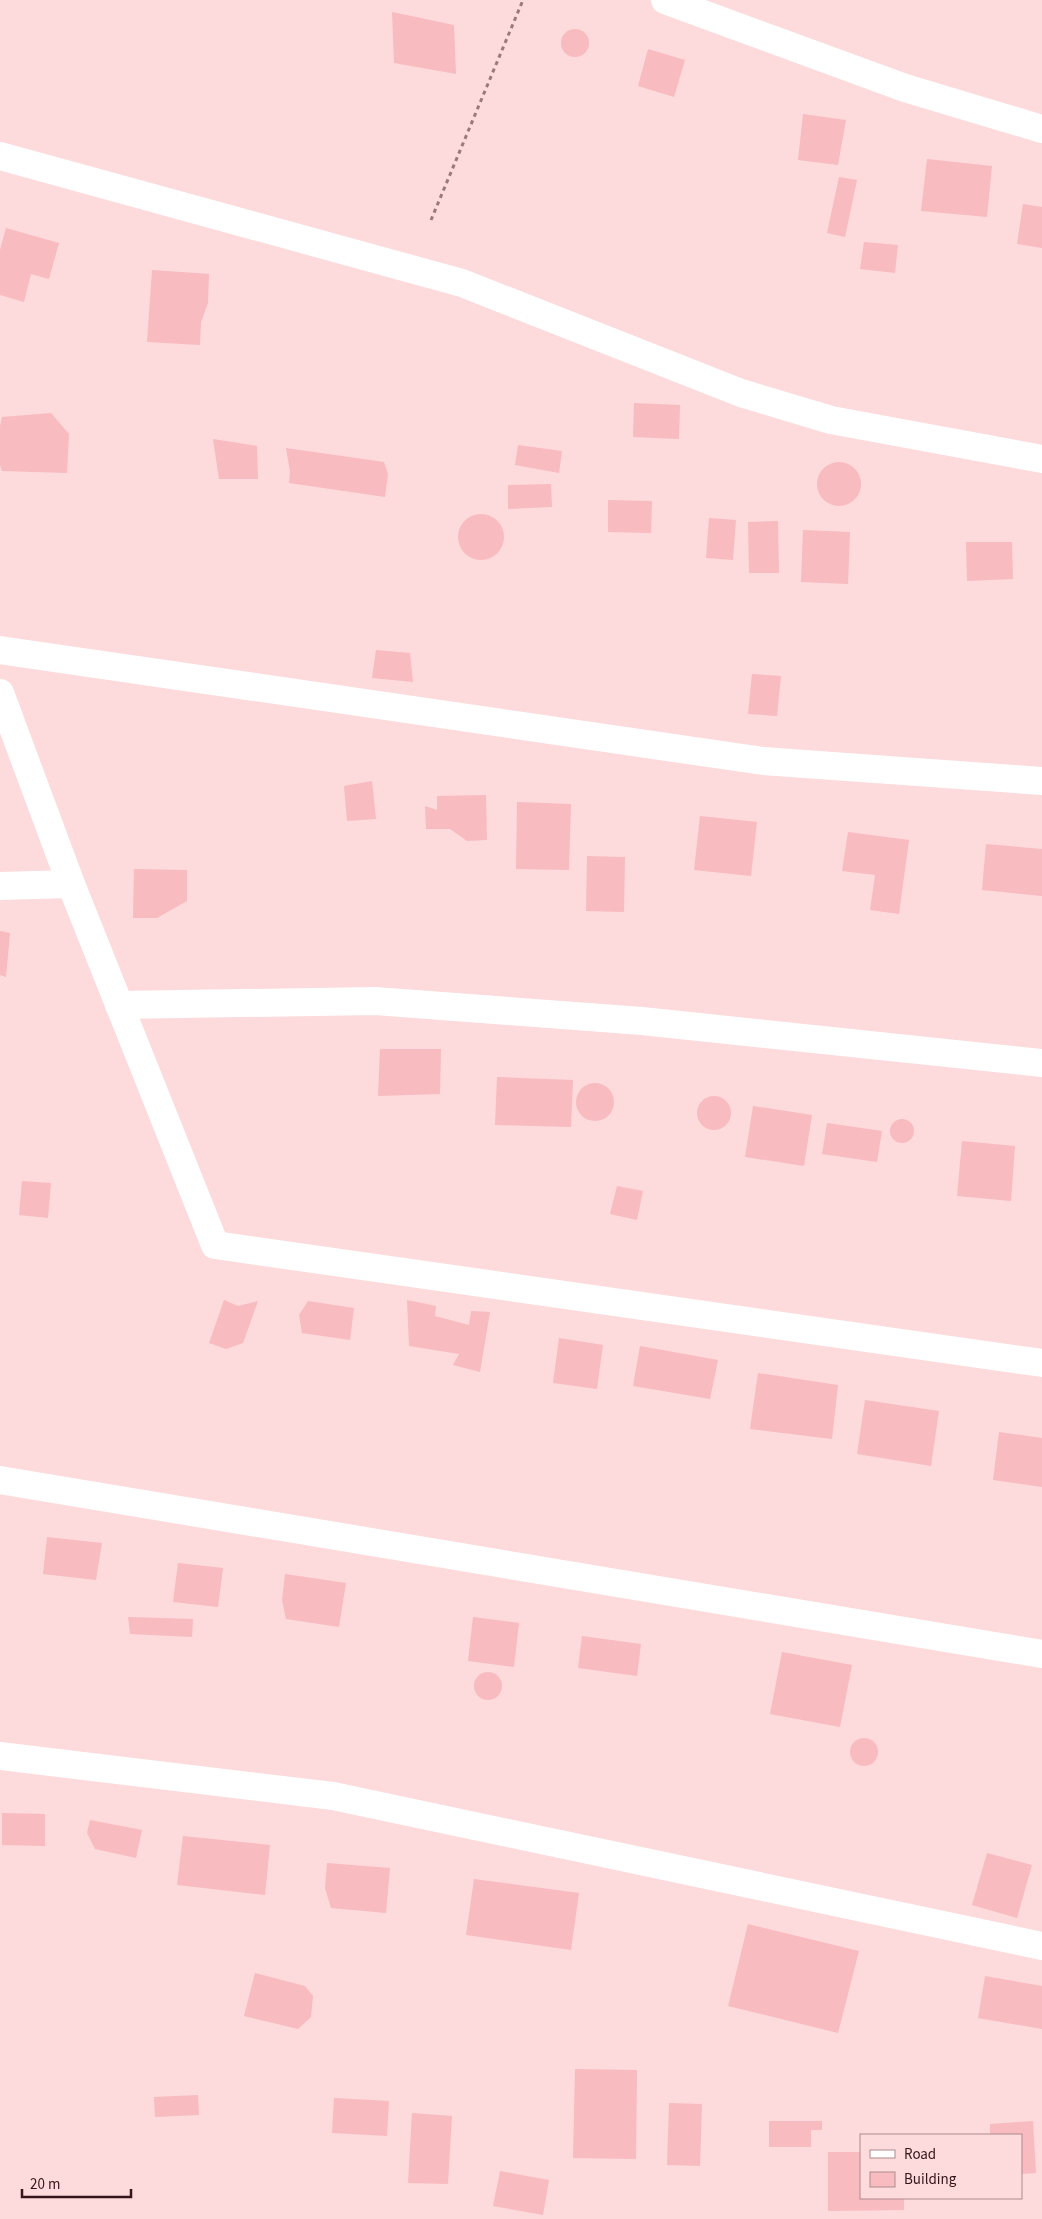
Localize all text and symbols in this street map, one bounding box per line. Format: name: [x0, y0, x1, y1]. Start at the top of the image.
legend: [860, 2134, 1022, 2199]
text: Road: [904, 2144, 936, 2165]
scale bar: [22, 2166, 131, 2198]
text: Building: [904, 2169, 957, 2190]
text: 20 m: [30, 2174, 60, 2195]

